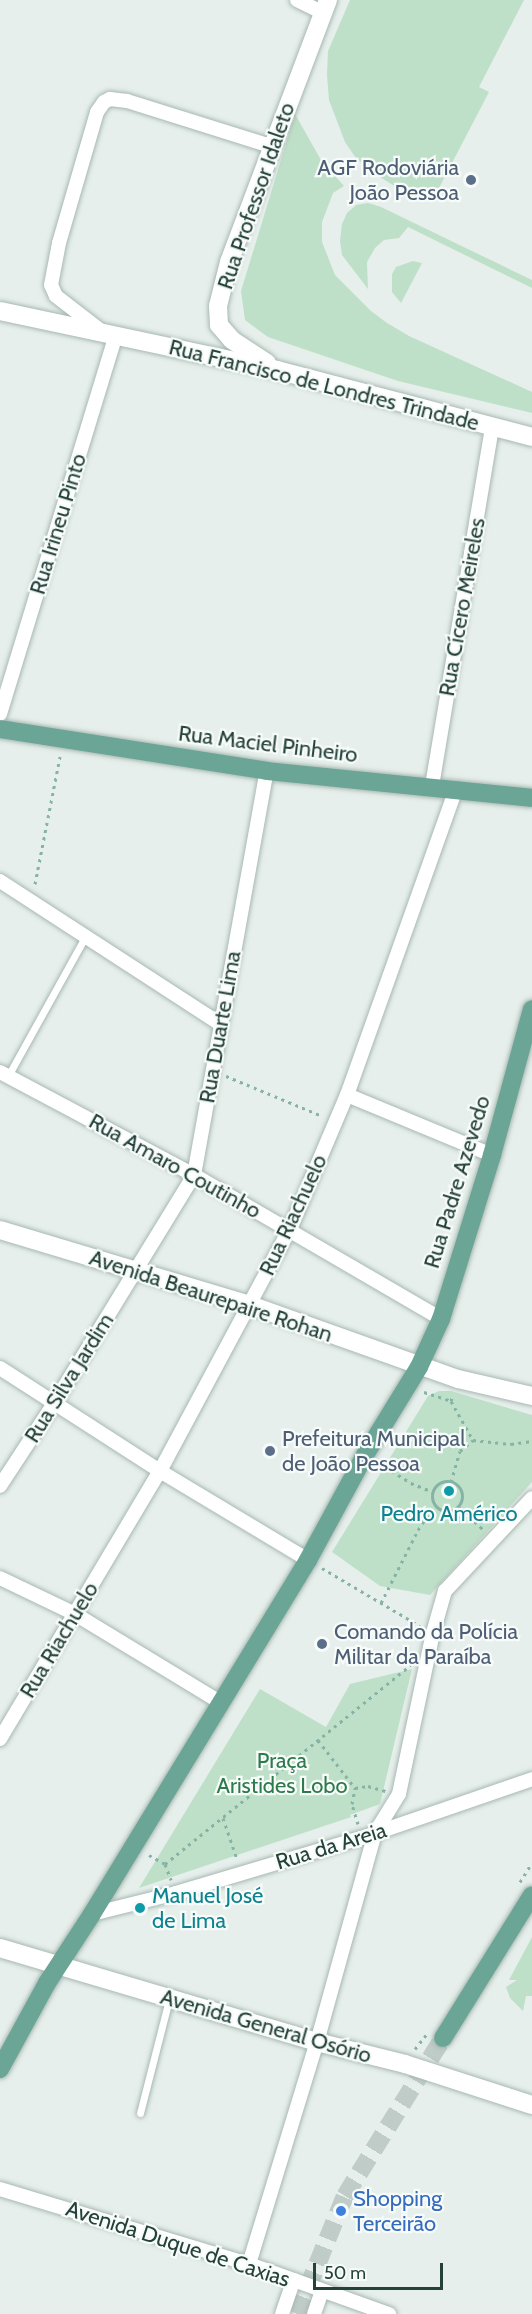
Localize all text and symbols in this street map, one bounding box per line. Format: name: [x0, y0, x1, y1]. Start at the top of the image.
street label: Rua Professor Idaleto: [212, 99, 300, 293]
place label: AGF Rodoviária João Pessoa: [317, 154, 459, 206]
marker: AGF Rodoviária João Pessoa: [464, 173, 478, 187]
street label: Rua Francisco de Londres Trindade: [166, 334, 482, 436]
street label: Rua Irineu Pinto: [24, 450, 92, 598]
street label: Rua Cícero Meireles: [433, 516, 491, 698]
street label: Rua Maciel Pinheiro: [177, 720, 359, 768]
street label: Rua Duarte Lima: [194, 949, 246, 1105]
street label: Rua Padre Azevedo: [418, 1093, 496, 1271]
street label: Rua Amaro Coutinho: [84, 1108, 266, 1224]
street label: Rua Riachuelo: [254, 1150, 332, 1280]
street label: Avenida Beaurepaire Rohan: [86, 1244, 336, 1348]
street label: Rua Silva Jardim: [19, 1308, 119, 1448]
place label: Prefeitura Municipal de João Pessoa: [282, 1425, 465, 1476]
marker: Prefeitura Municipal de João Pessoa: [263, 1444, 277, 1458]
marker: Pedro Américo: [442, 1484, 456, 1498]
place label: Pedro Américo: [380, 1501, 518, 1527]
street label: Rua Riachuelo: [14, 1577, 104, 1703]
place label: Comando da Polícia Militar da Paraíba: [334, 1618, 518, 1670]
marker: Comando da Polícia Militar da Paraíba: [315, 1637, 329, 1651]
park label: Praça Aristides Lobo: [216, 1747, 348, 1798]
street label: Rua da Areia: [272, 1817, 390, 1875]
place label: Manuel José de Lima: [152, 1882, 263, 1934]
marker: Manuel José de Lima: [133, 1901, 147, 1915]
street label: Avenida General Osório: [158, 1983, 374, 2069]
place label: Shopping Terceirão: [353, 2185, 442, 2236]
street label: Avenida Duque de Caxias: [63, 2195, 293, 2293]
marker: Shopping Terceirão: [334, 2204, 348, 2218]
scale bar: [316, 2251, 446, 2289]
text: 50 m: [324, 2262, 366, 2284]

